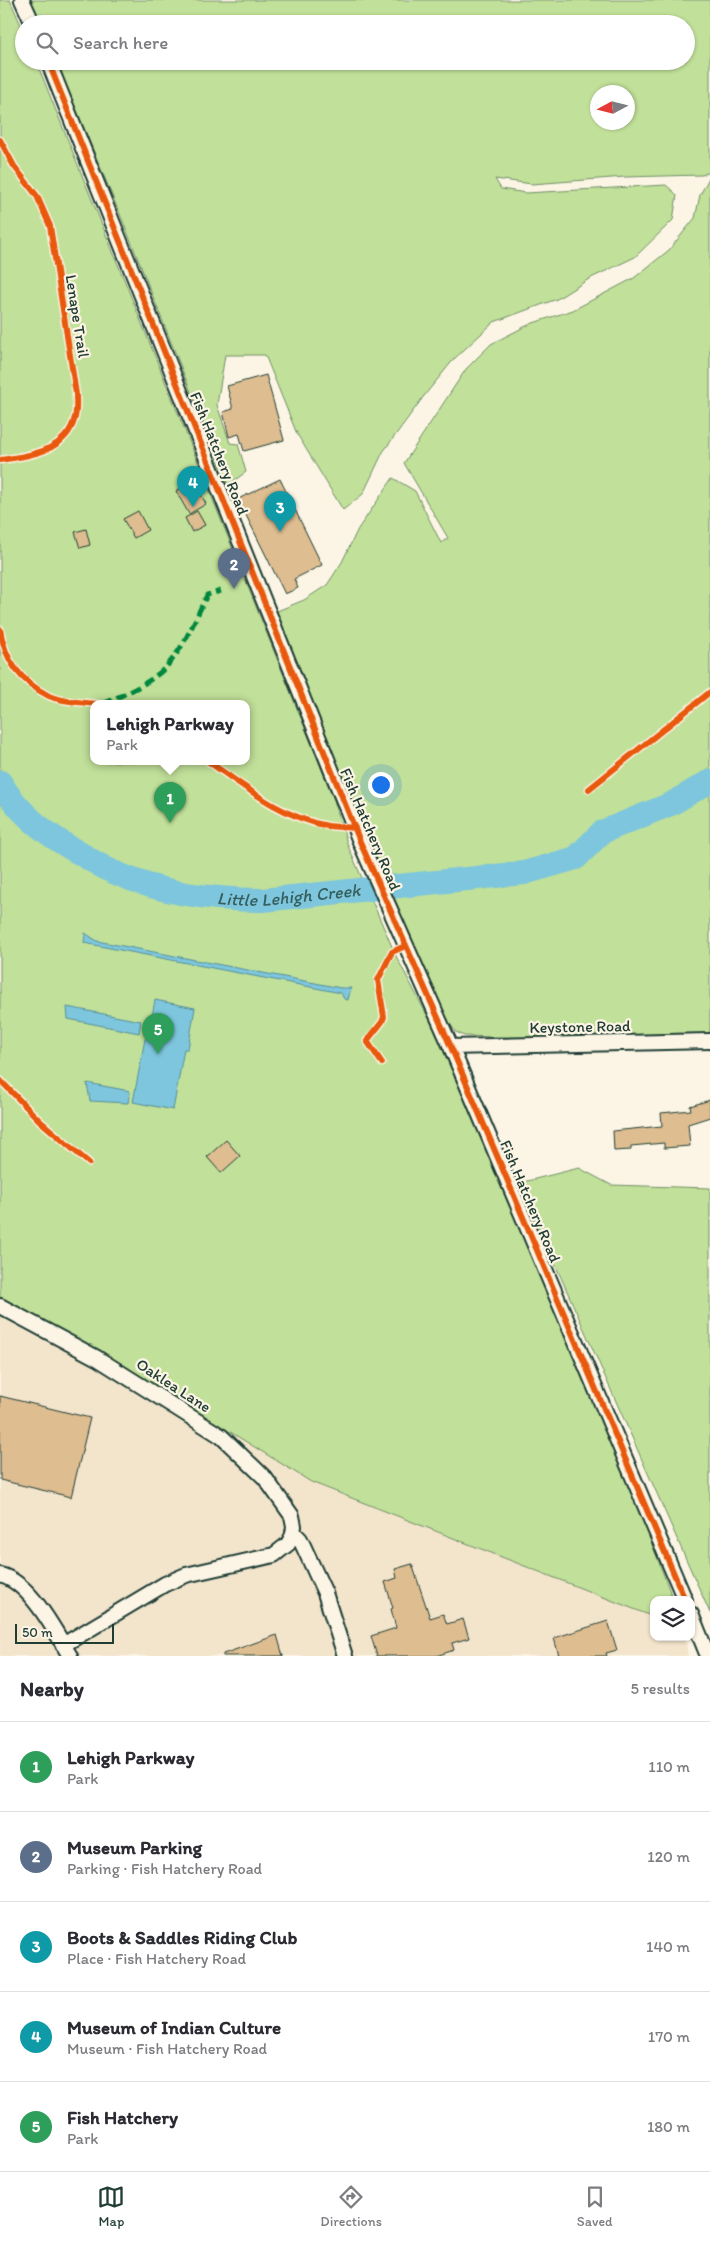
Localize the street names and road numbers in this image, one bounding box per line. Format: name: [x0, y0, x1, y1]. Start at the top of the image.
street label: Lenape Trail: [62, 273, 94, 360]
street label: Fish Hatchery Road: [186, 389, 253, 518]
street label: Fish Hatchery Road: [336, 765, 405, 894]
street label: Keystone Road: [529, 1016, 631, 1037]
street label: Fish Hatchery Road: [496, 1137, 565, 1266]
street label: Oaklea Lane: [133, 1354, 215, 1417]

